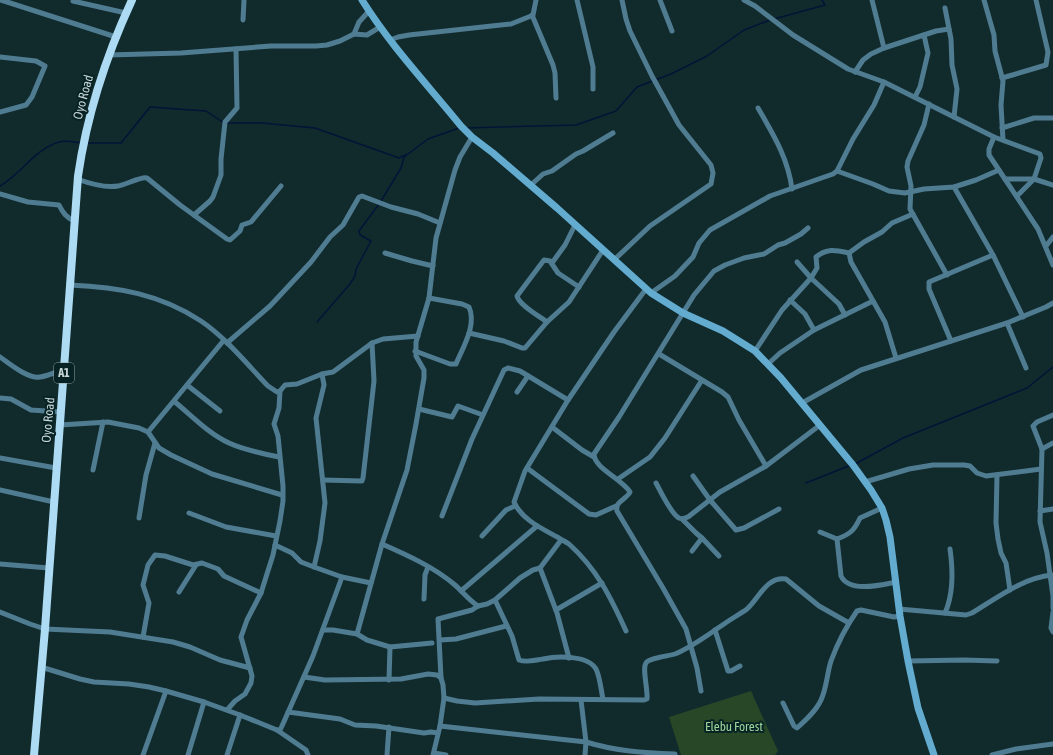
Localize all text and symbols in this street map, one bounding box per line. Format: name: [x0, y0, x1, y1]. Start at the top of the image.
street label: Oyo Road: [70, 73, 96, 121]
road number: A1: [54, 363, 74, 383]
street label: Oyo Road: [39, 397, 57, 443]
park label: Elebu Forest: [705, 719, 763, 734]

